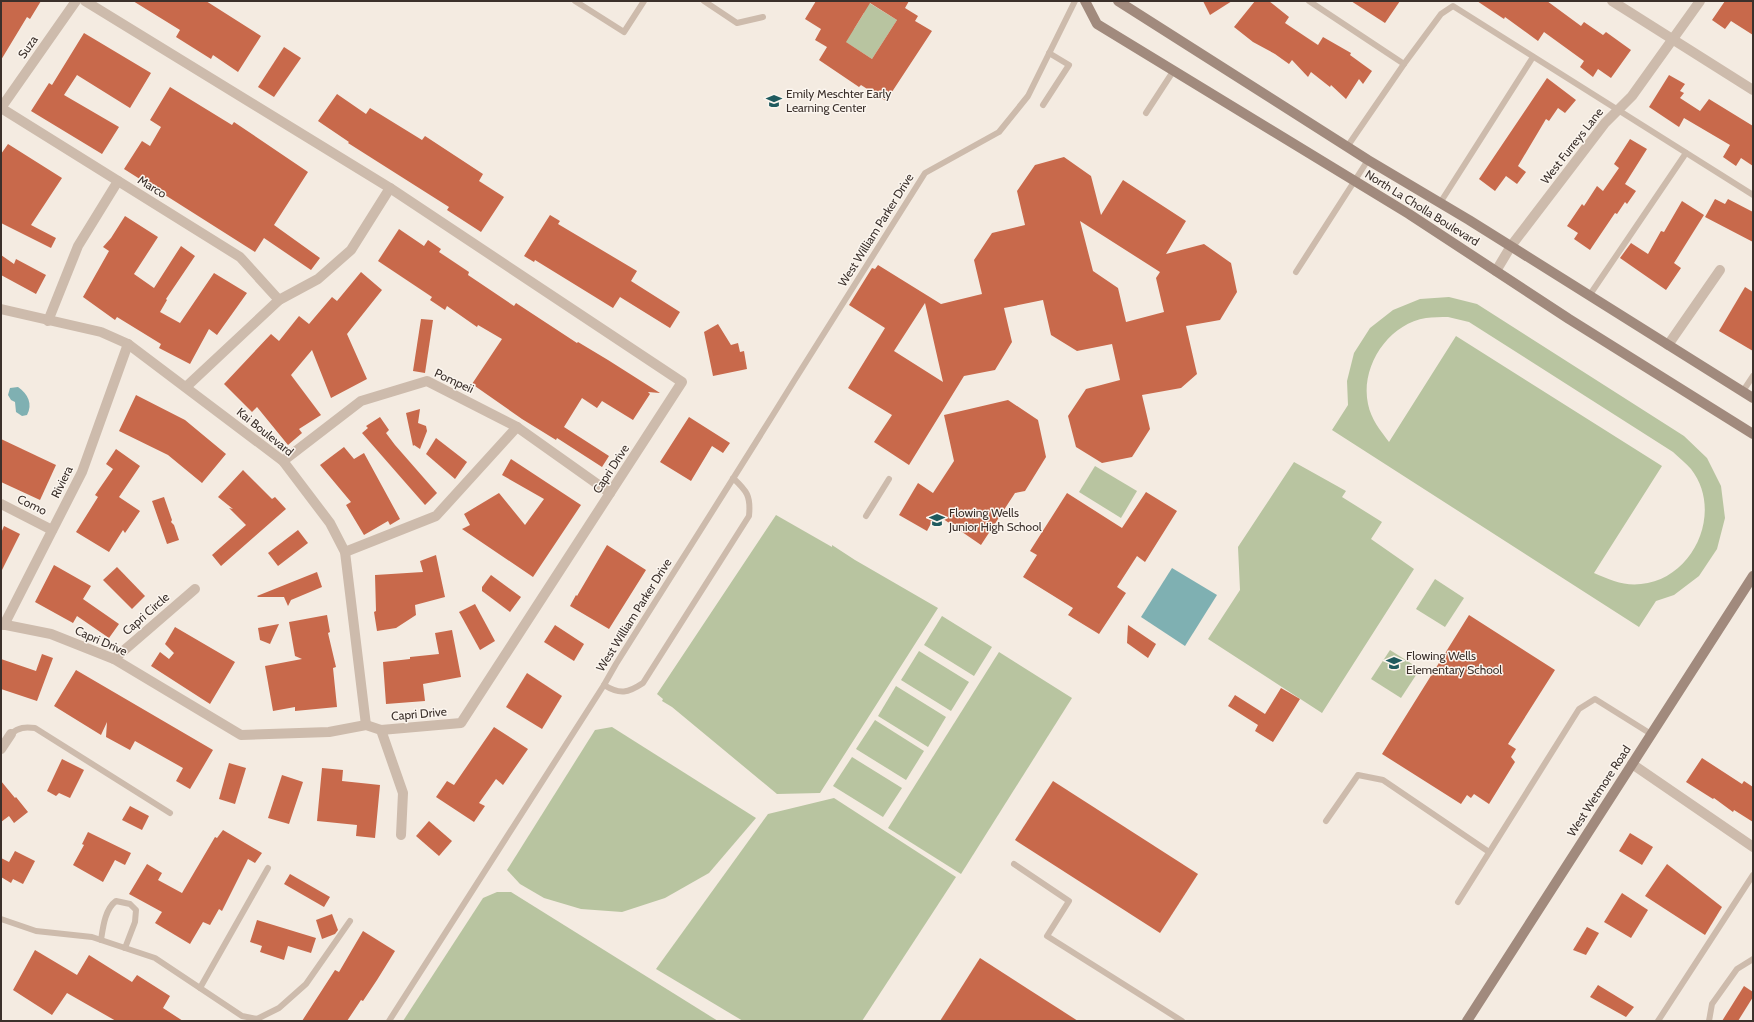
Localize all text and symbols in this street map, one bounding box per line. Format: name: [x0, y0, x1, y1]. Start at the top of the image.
street label: Suza: [14, 32, 41, 61]
place label: Emily Meschter Early Learning Center: [786, 86, 891, 115]
school or university icon: Emily Meschter Early Learning Center: [765, 92, 783, 110]
street label: West Furreys Lane: [1537, 105, 1606, 187]
street label: North La Cholla Boulevard: [1362, 166, 1482, 249]
street label: West William Parker Drive: [835, 170, 917, 289]
street label: Marco: [135, 172, 170, 201]
street label: Pompeii: [432, 365, 476, 396]
street label: Kai Boulevard: [234, 404, 297, 459]
street label: Capri Drive: [589, 441, 632, 496]
street label: Riviera: [47, 463, 76, 500]
street label: Como: [15, 491, 50, 518]
place label: Flowing Wells Junior High School: [948, 505, 1042, 534]
school or university icon: Flowing Wells Junior High School: [928, 511, 946, 529]
street label: West William Parker Drive: [593, 555, 675, 674]
street label: Capri Circle: [119, 589, 172, 638]
street label: Capri Drive: [73, 622, 130, 659]
place label: Flowing Wells Elementary School: [1406, 648, 1502, 677]
school or university icon: Flowing Wells Elementary School: [1385, 654, 1403, 672]
street label: Capri Drive: [391, 704, 447, 723]
street label: West Wetmore Road: [1564, 742, 1634, 839]

